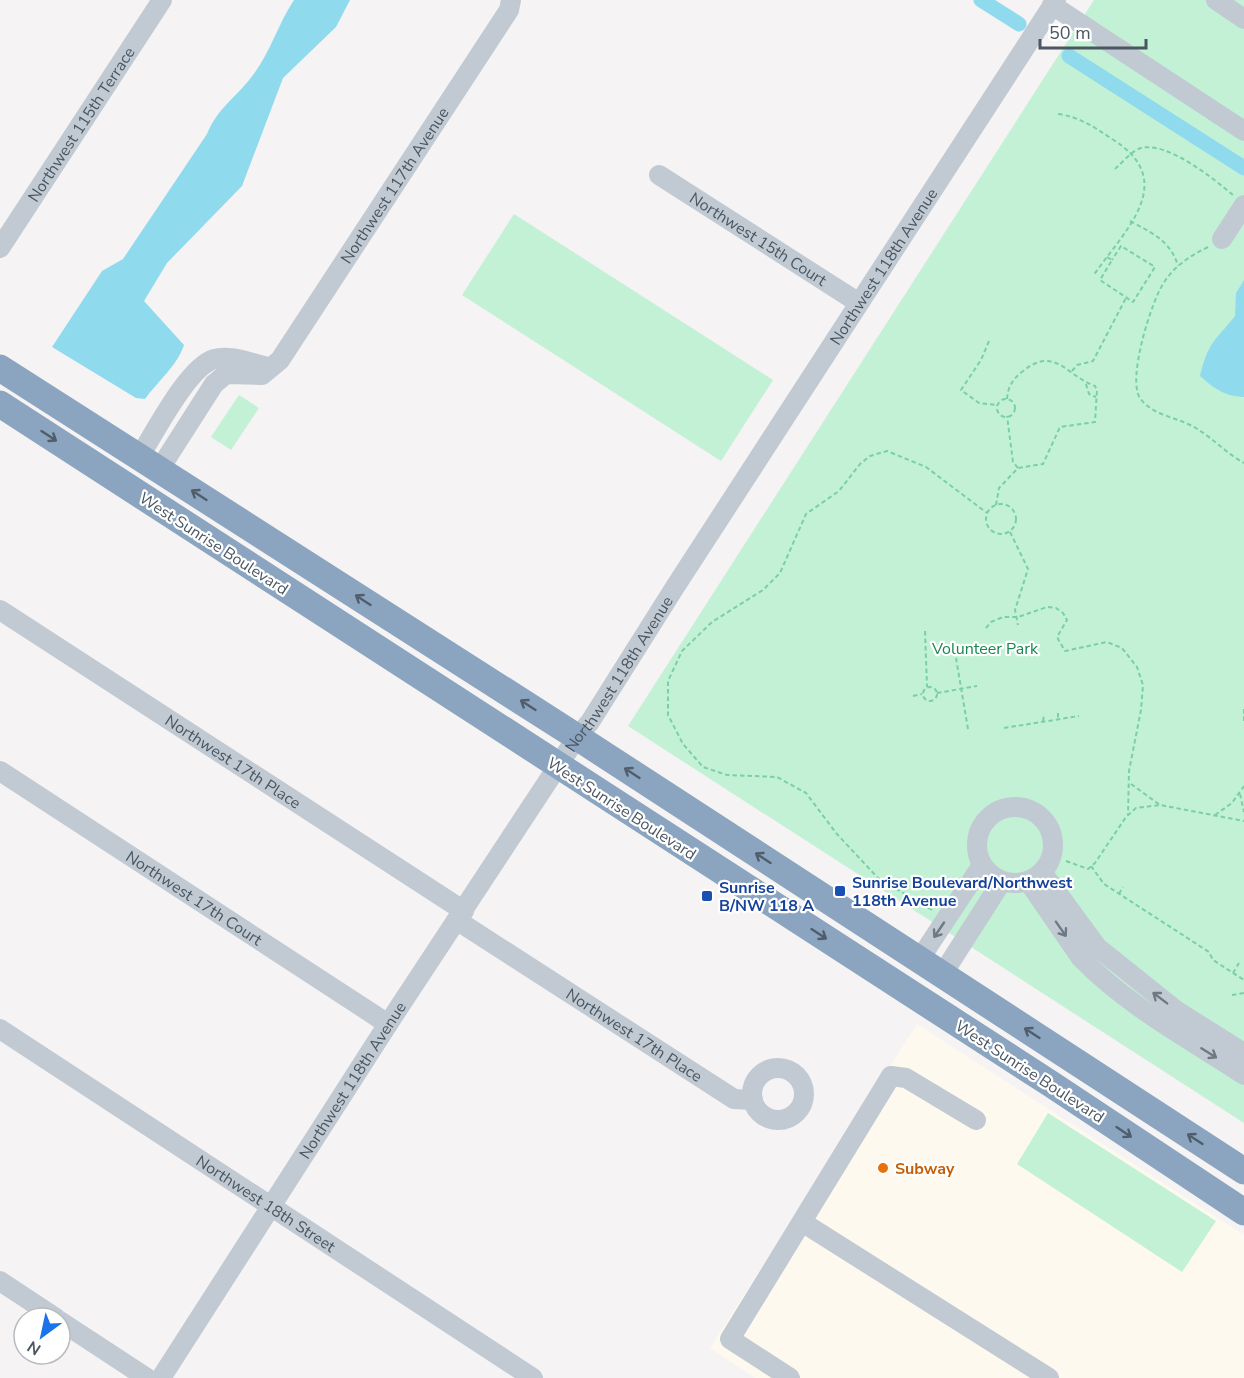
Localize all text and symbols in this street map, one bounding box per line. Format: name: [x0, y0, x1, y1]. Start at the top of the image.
scale bar: [1040, 12, 1146, 50]
text: 50 m: [1049, 21, 1091, 45]
street label: Northwest 115th Terrace: [23, 43, 140, 206]
street label: Northwest 117th Avenue: [336, 103, 454, 268]
street label: Northwest 118th Avenue: [825, 184, 943, 349]
street label: Northwest 15th Court: [685, 187, 831, 292]
one-way arrow: [40, 430, 57, 442]
street label: West Sunrise Boulevard: [135, 487, 292, 600]
one-way arrow: [191, 489, 208, 501]
street label: Northwest 118th Avenue: [560, 592, 679, 757]
one-way arrow: [355, 594, 372, 607]
park label: Volunteer Park: [931, 638, 1039, 660]
one-way arrow: [520, 699, 537, 711]
street label: Northwest 17th Place: [160, 710, 305, 814]
street label: West Sunrise Boulevard: [543, 752, 700, 865]
one-way arrow: [625, 767, 641, 779]
street label: Northwest 17th Court: [121, 846, 267, 951]
one-way arrow: [754, 851, 771, 864]
place label: Sunrise Boulevard/Northwest 118th Avenue: [852, 872, 1073, 912]
place label: Sunrise B/NW 118 A: [719, 877, 814, 917]
marker: Sunrise Boulevard/Northwest 118th Avenue: [833, 884, 847, 898]
marker: Sunrise B/NW 118 A: [700, 889, 714, 903]
one-way arrow: [1055, 920, 1067, 937]
one-way arrow: [933, 921, 945, 938]
one-way arrow: [810, 929, 827, 941]
street label: Northwest 17th Place: [562, 984, 706, 1088]
one-way arrow: [1152, 992, 1168, 1005]
street label: Northwest 118th Avenue: [294, 998, 412, 1163]
street label: West Sunrise Boulevard: [951, 1015, 1108, 1128]
one-way arrow: [1024, 1027, 1040, 1039]
one-way arrow: [1200, 1047, 1217, 1059]
one-way arrow: [1115, 1126, 1131, 1138]
one-way arrow: [1187, 1133, 1204, 1145]
street label: Northwest 18th Street: [191, 1150, 340, 1258]
place label: Subway: [895, 1158, 955, 1180]
marker: Subway: [876, 1161, 890, 1175]
north arrow: [12, 1306, 72, 1366]
text: N: [23, 1335, 45, 1360]

